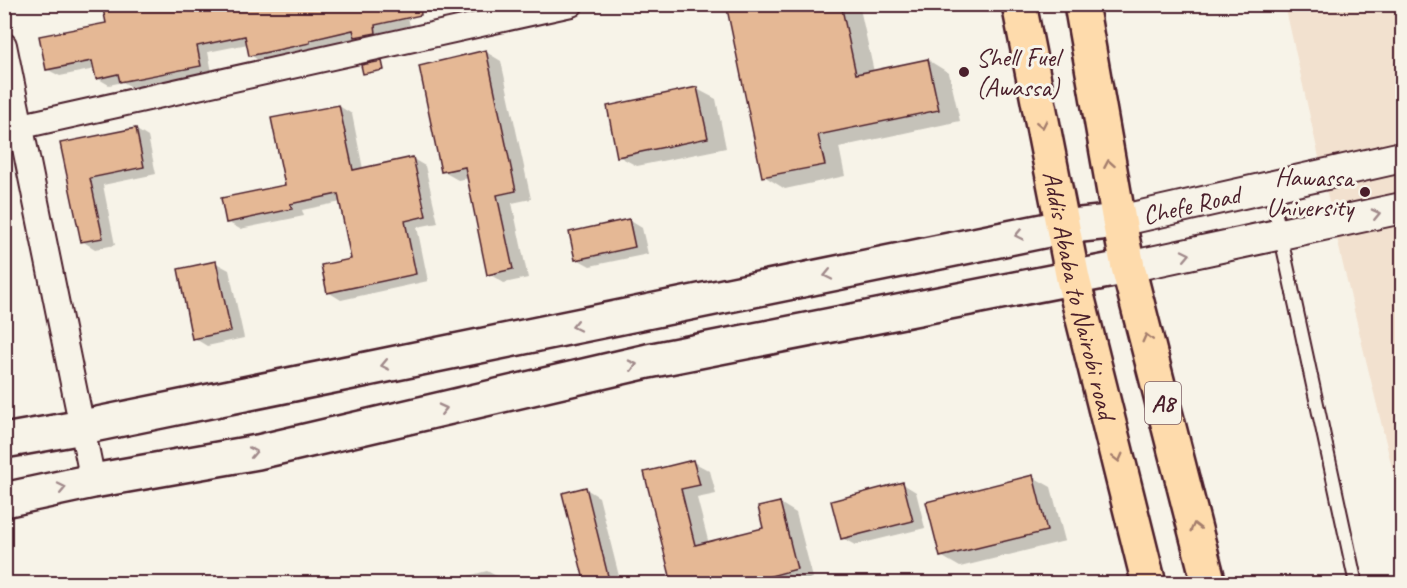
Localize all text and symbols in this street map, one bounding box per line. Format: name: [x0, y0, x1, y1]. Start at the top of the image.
place label: Shell Fuel (Awassa): [976, 41, 1064, 104]
marker: Shell Fuel (Awassa): [957, 65, 971, 79]
one-way arrow: [1035, 118, 1048, 128]
one-way arrow: [1103, 159, 1115, 168]
place label: Hawassa University: [1266, 161, 1355, 224]
street label: Addis Ababa to Nairobi road: [1035, 168, 1124, 426]
street label: Chefe Road: [1139, 177, 1247, 232]
marker: Hawassa University: [1358, 185, 1372, 199]
one-way arrow: [1371, 208, 1381, 221]
one-way arrow: [1015, 228, 1025, 241]
one-way arrow: [1180, 249, 1190, 262]
one-way arrow: [824, 267, 834, 280]
one-way arrow: [571, 319, 581, 332]
one-way arrow: [1141, 333, 1154, 343]
one-way arrow: [380, 358, 390, 371]
one-way arrow: [628, 359, 638, 372]
road number: A8: [1145, 382, 1181, 424]
one-way arrow: [438, 403, 448, 416]
one-way arrow: [248, 446, 258, 459]
one-way arrow: [1110, 453, 1123, 463]
one-way arrow: [56, 482, 66, 495]
one-way arrow: [1189, 522, 1202, 532]

